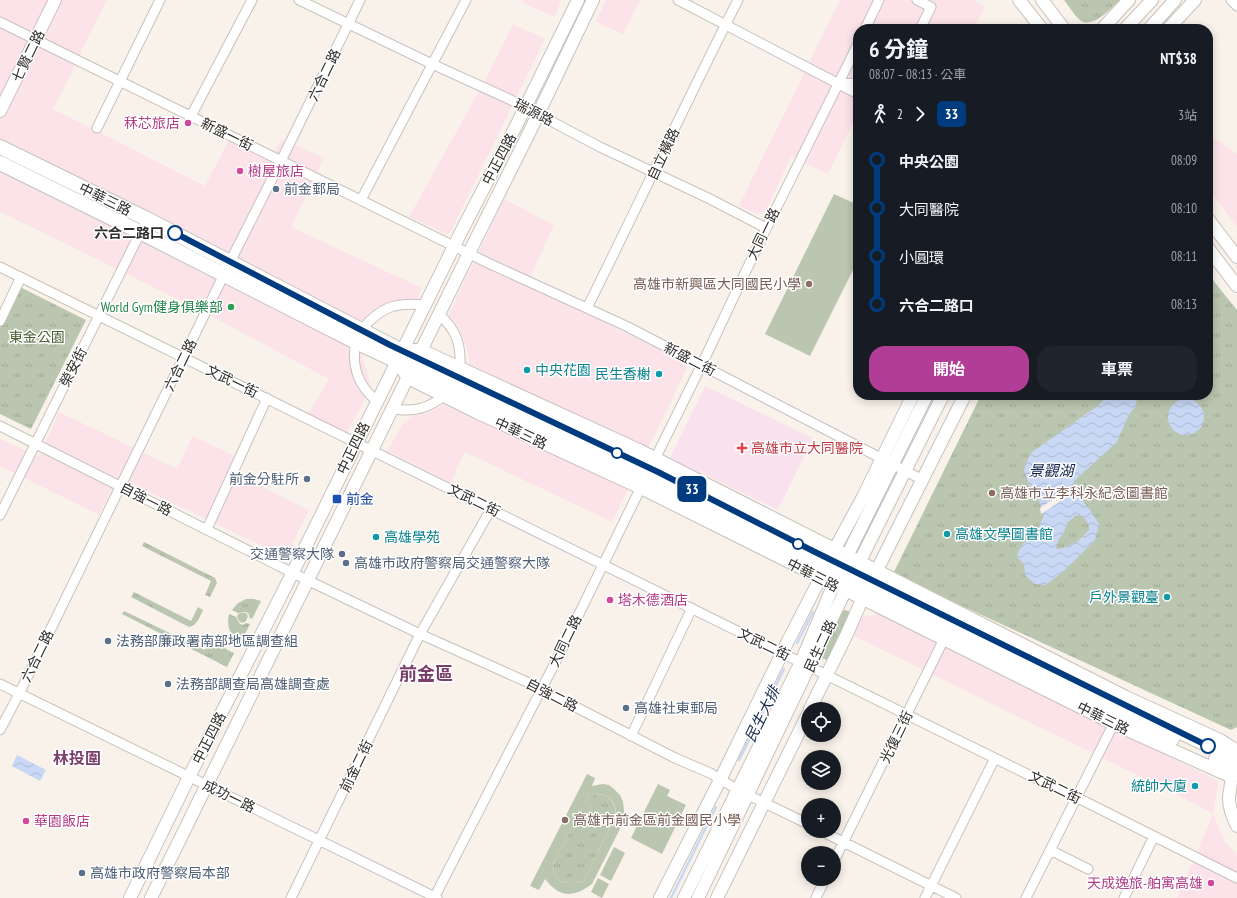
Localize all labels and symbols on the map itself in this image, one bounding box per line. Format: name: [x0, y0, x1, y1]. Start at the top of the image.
street label: 七賢二路: [8, 27, 48, 85]
street label: 六合二路: [304, 46, 344, 104]
street label: 瑞源路: [511, 94, 557, 130]
place label: 秝芯旅店: [124, 114, 180, 132]
street label: 新盛一街: [198, 114, 256, 154]
marker: 秝芯旅店: [183, 118, 193, 128]
street label: 自立橫路: [643, 125, 683, 183]
street label: 中正四路: [478, 130, 520, 188]
place label: 樹屋旅店: [248, 162, 304, 180]
marker: 樹屋旅店: [235, 166, 245, 176]
street label: 中華三路: [76, 179, 134, 219]
place label: 前金郵局: [284, 180, 340, 198]
marker: 前金郵局: [271, 184, 281, 194]
street label: 大同一路: [743, 205, 783, 263]
place label: 六合二路口: [94, 224, 164, 242]
marker: 六合二路口: [167, 225, 183, 241]
place label: 高雄市新興區大同國民小學: [633, 275, 801, 293]
marker: 高雄市新興區大同國民小學: [804, 279, 814, 289]
place label: World Gym健身俱樂部: [101, 298, 223, 316]
marker: World Gym健身俱樂部: [226, 302, 236, 312]
park label: 東金公園: [9, 328, 65, 346]
street label: 六合二路: [160, 336, 200, 394]
street label: 新盛二街: [661, 338, 719, 380]
street label: 榮安街: [55, 344, 91, 390]
street label: 文武一街: [203, 361, 261, 401]
place label: 中央花園: [535, 361, 591, 379]
marker: 中央花園: [522, 365, 532, 375]
place label: 民生香榭: [595, 365, 651, 383]
marker: 民生香榭: [654, 369, 664, 379]
street label: 中華三路: [492, 413, 550, 453]
street label: 中正四路: [333, 419, 373, 477]
place label: 高雄市立大同醫院: [751, 439, 863, 457]
marker: 高雄市立大同醫院: [736, 442, 748, 454]
unlabelled marker: [611, 447, 623, 459]
water label: 景觀湖: [1028, 461, 1075, 480]
place label: 前金分駐所: [229, 470, 299, 488]
marker: 前金分駐所: [302, 474, 312, 484]
line badge: 33: [674, 476, 710, 502]
street label: 自強一路: [117, 478, 175, 520]
street label: 文武二街: [445, 480, 503, 520]
place label: 高雄市立李科永紀念圖書館: [1000, 484, 1168, 502]
marker: 高雄市立李科永紀念圖書館: [987, 488, 997, 498]
place label: 前金: [346, 490, 374, 508]
marker: 前金: [331, 493, 343, 505]
place label: 高雄文學圖書館: [955, 525, 1053, 543]
place label: 高雄學苑: [384, 528, 440, 546]
marker: 高雄文學圖書館: [942, 529, 952, 539]
marker: 高雄學苑: [371, 532, 381, 542]
unlabelled marker: [792, 538, 804, 550]
place label: 交通警察大隊: [250, 545, 334, 563]
marker: 交通警察大隊: [337, 549, 347, 559]
place label: 高雄市政府警察局交通警察大隊: [354, 554, 550, 572]
street label: 中華三路: [784, 554, 842, 596]
marker: 高雄市政府警察局交通警察大隊: [341, 558, 351, 568]
place label: 戶外景觀臺: [1089, 588, 1159, 606]
place label: 塔木德酒店: [618, 591, 688, 609]
marker: 戶外景觀臺: [1162, 592, 1172, 602]
marker: 塔木德酒店: [605, 595, 615, 605]
street label: 大同二路: [545, 612, 585, 670]
street label: 民生二路: [800, 617, 840, 675]
street label: 文武二街: [735, 624, 793, 664]
street label: 六合二路: [17, 627, 57, 685]
place label: 法務部廉政署南部地區調查組: [116, 632, 298, 650]
marker: 法務部廉政署南部地區調查組: [103, 636, 113, 646]
district label: 前金區: [399, 662, 453, 685]
street label: 自強二路: [523, 674, 581, 716]
place label: 法務部調查局高雄調查處: [176, 675, 330, 693]
marker: 法務部調查局高雄調查處: [163, 679, 173, 689]
water label: 民生大排: [740, 681, 785, 745]
street label: 中華三路: [1074, 698, 1132, 738]
place label: 高雄社東郵局: [634, 699, 718, 717]
marker: 高雄社東郵局: [621, 703, 631, 713]
street label: 光復三街: [876, 708, 916, 766]
street label: 中正四路: [188, 709, 230, 767]
street label: 前金二街: [336, 737, 376, 795]
unlabelled marker: [1200, 738, 1216, 754]
district label: 林投圍: [53, 748, 101, 768]
street label: 文武二街: [1026, 767, 1084, 807]
street label: 成功一路: [200, 776, 258, 816]
place label: 統帥大廈: [1131, 777, 1187, 795]
marker: 統帥大廈: [1190, 781, 1200, 791]
place label: 高雄市前金區前金國民小學: [573, 811, 741, 829]
place label: 華園飯店: [34, 812, 90, 830]
marker: 高雄市前金區前金國民小學: [560, 815, 570, 825]
marker: 華園飯店: [21, 816, 31, 826]
place label: 高雄市政府警察局本部: [90, 864, 230, 882]
marker: 高雄市政府警察局本部: [77, 868, 87, 878]
place label: 天成逸旅-舶寓高雄: [1087, 874, 1203, 892]
marker: 天成逸旅-舶寓高雄: [1206, 878, 1216, 888]

